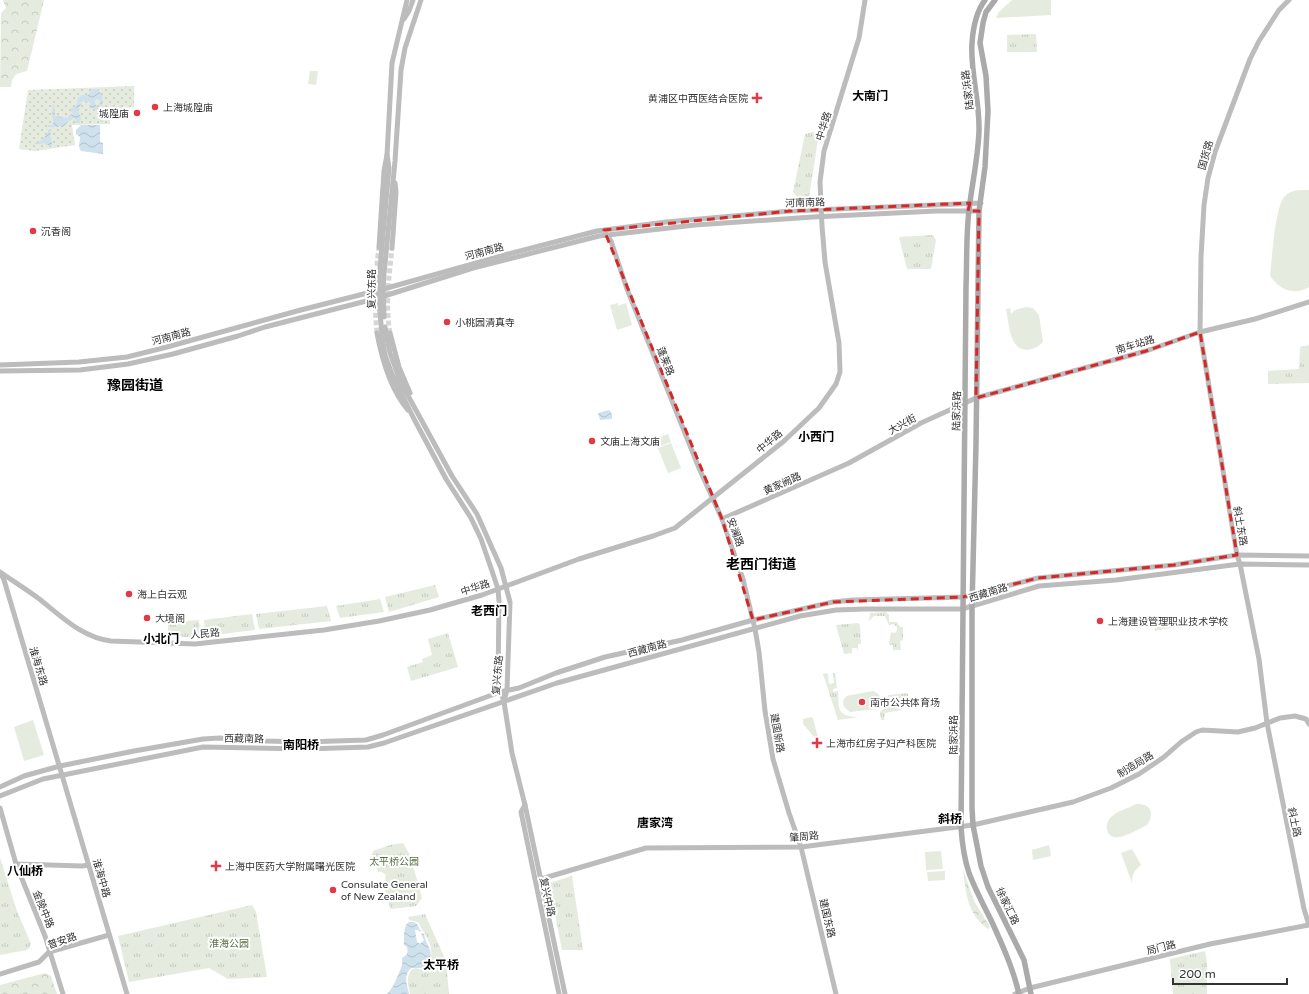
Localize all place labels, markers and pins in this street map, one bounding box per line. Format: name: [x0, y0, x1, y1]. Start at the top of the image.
marker: 黄浦区中西医结合医院: [751, 92, 763, 104]
place label: 黄浦区中西医结合医院: [648, 93, 748, 105]
marker: 上海城隍庙: [150, 102, 160, 112]
place label: 上海城隍庙: [163, 102, 213, 114]
place label: 城隍庙: [99, 108, 129, 120]
marker: 城隍庙: [132, 108, 142, 118]
marker: 沉香阁: [28, 226, 38, 236]
place label: 沉香阁: [41, 226, 71, 238]
marker: 小桃园清真寺: [442, 317, 452, 327]
place label: 小桃园清真寺: [455, 317, 515, 329]
marker: 文庙上海文庙: [587, 436, 597, 446]
place label: 文庙上海文庙: [600, 436, 660, 448]
marker: 海上白云观: [124, 589, 134, 599]
place label: 海上白云观: [137, 589, 187, 601]
marker: 大境阁: [142, 613, 152, 623]
place label: 大境阁: [155, 613, 185, 625]
marker: 上海建设管理职业技术学校: [1095, 616, 1105, 626]
place label: 上海建设管理职业技术学校: [1108, 616, 1228, 628]
marker: 南市公共体育场: [857, 697, 867, 707]
place label: 南市公共体育场: [870, 697, 940, 709]
marker: 上海市红房子妇产科医院: [811, 737, 823, 749]
place label: 上海市红房子妇产科医院: [826, 738, 936, 750]
marker: 上海中医药大学附属曙光医院: [210, 860, 222, 872]
place label: 上海中医药大学附属曙光医院: [225, 861, 355, 873]
place label: Consulate General of New Zealand: [341, 879, 428, 903]
marker: Consulate General of New Zealand: [328, 885, 338, 895]

